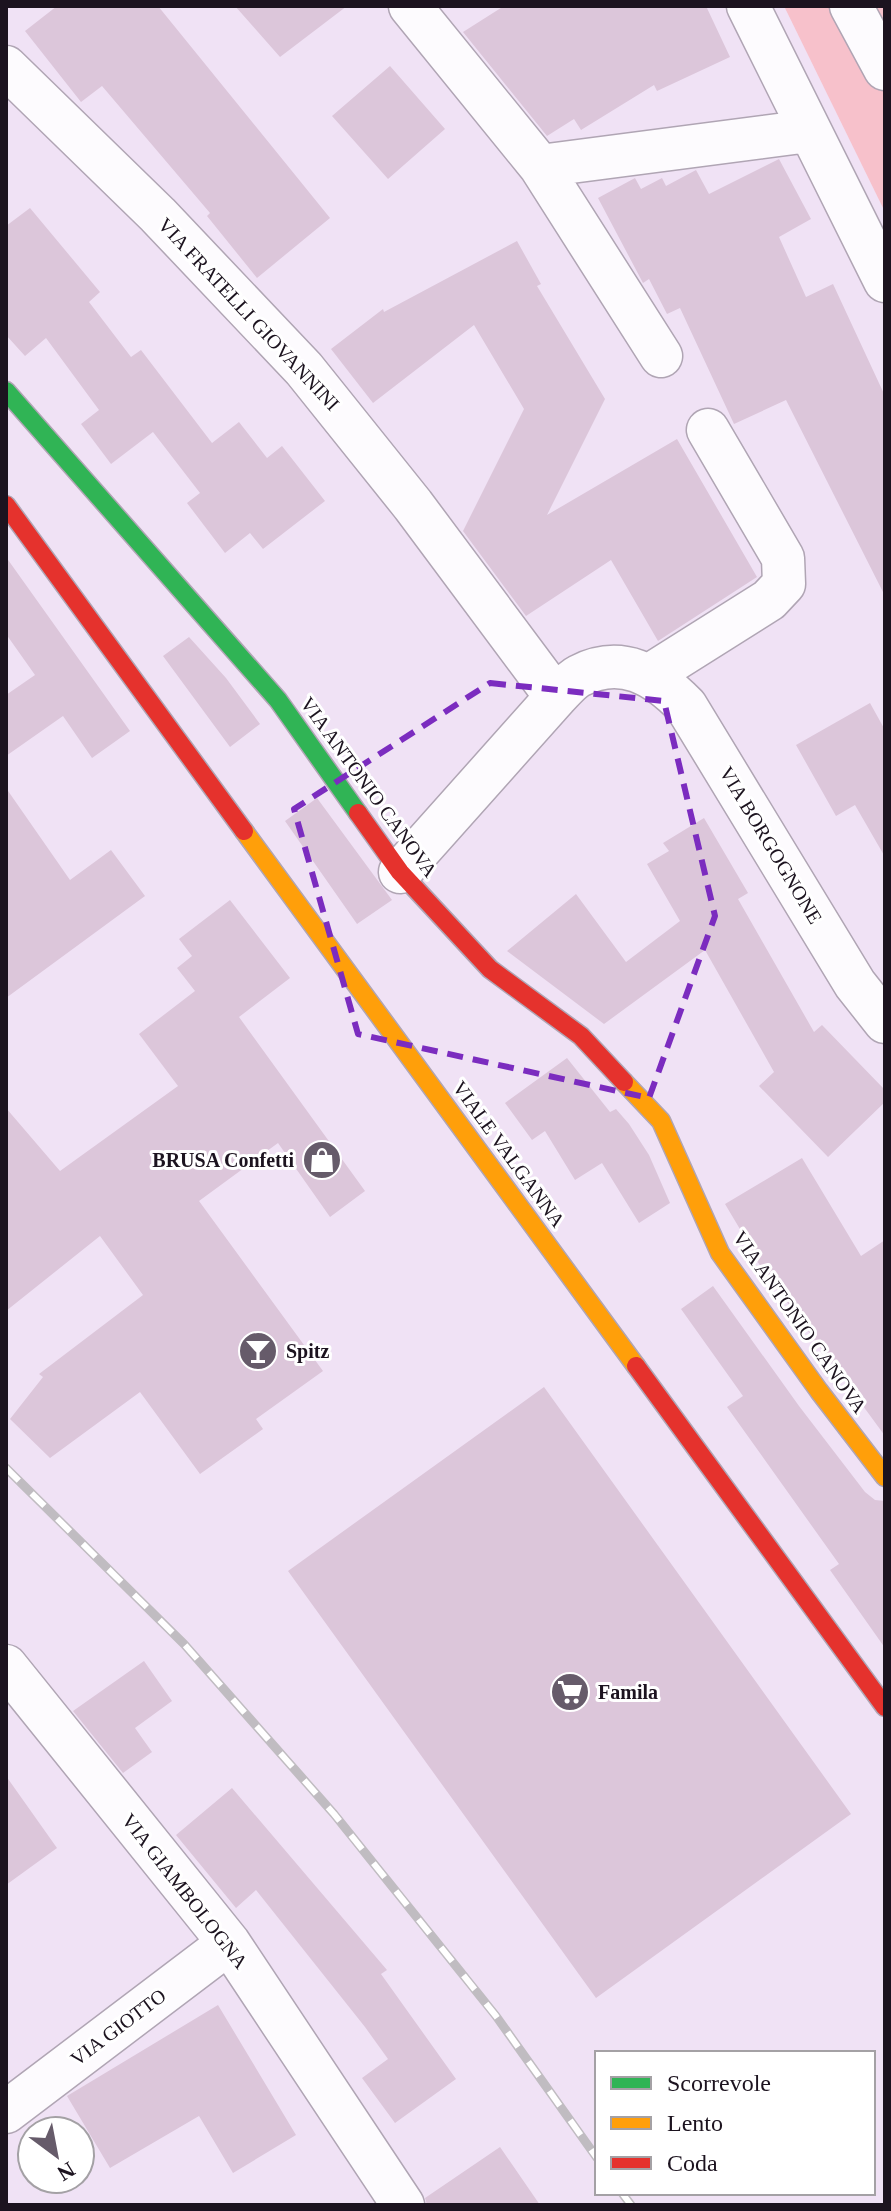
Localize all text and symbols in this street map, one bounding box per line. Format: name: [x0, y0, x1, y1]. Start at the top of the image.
street label: VIA FRATELLI GIOVANNINI: [154, 213, 344, 415]
street label: VIA ANTONIO CANOVA: [296, 693, 442, 882]
street label: VIA BORGOGNONE: [715, 762, 827, 928]
street label: VIALE VALGANNA: [449, 1077, 570, 1232]
shop icon: BRUSA Confetti: [301, 1139, 343, 1181]
place label: BRUSA Confetti: [152, 1149, 294, 1171]
street label: VIA ANTONIO CANOVA: [729, 1227, 872, 1418]
bar icon: Spitz: [237, 1330, 279, 1372]
place label: Spitz: [286, 1340, 329, 1363]
supermarket icon: Famila: [549, 1671, 591, 1713]
place label: Famila: [598, 1681, 658, 1703]
street label: VIA GIAMBOLOGNA: [118, 1809, 253, 1973]
street label: VIA GIOTTO: [66, 1984, 170, 2070]
legend: [595, 2051, 875, 2195]
text: Scorrevole: [667, 2070, 771, 2096]
text: Lento: [667, 2110, 723, 2136]
north arrow: [16, 2115, 96, 2195]
text: Coda: [667, 2150, 718, 2176]
text: N: [53, 2157, 80, 2186]

